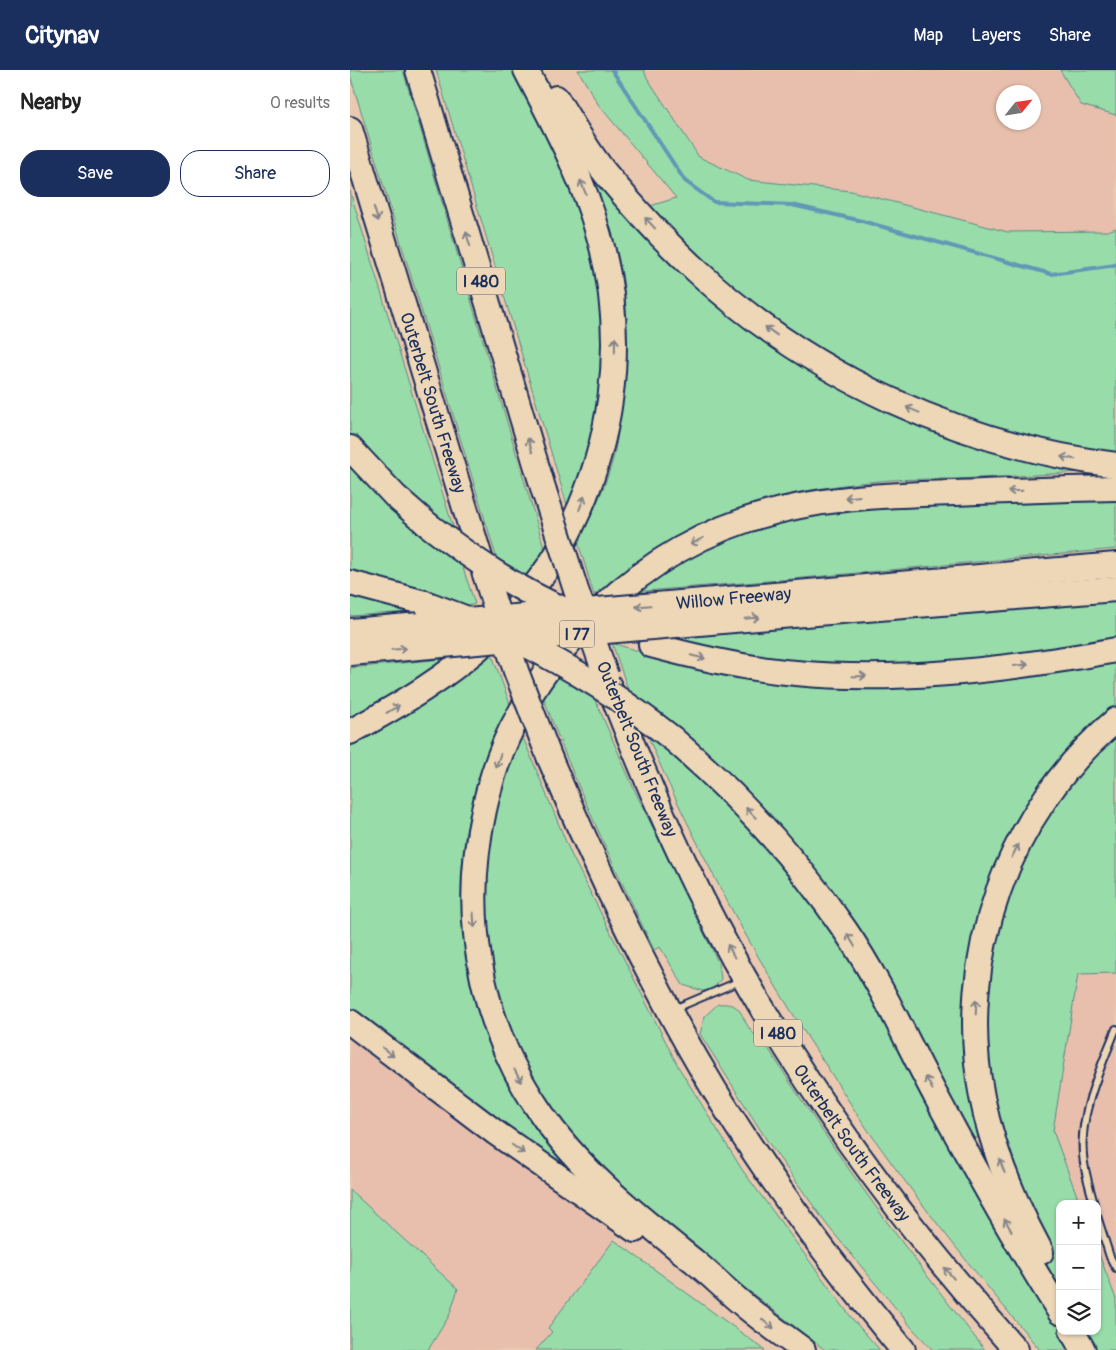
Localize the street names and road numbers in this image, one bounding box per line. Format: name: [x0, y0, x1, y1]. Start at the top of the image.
road number: I 480: [457, 268, 505, 295]
street label: Outerbelt South Freeway: [394, 310, 471, 496]
street label: Willow Freeway: [675, 583, 793, 615]
road number: I 77: [560, 620, 594, 648]
street label: Outerbelt South Freeway: [591, 658, 683, 841]
road number: I 480: [754, 1020, 802, 1046]
street label: Outerbelt South Freeway: [788, 1060, 915, 1227]

